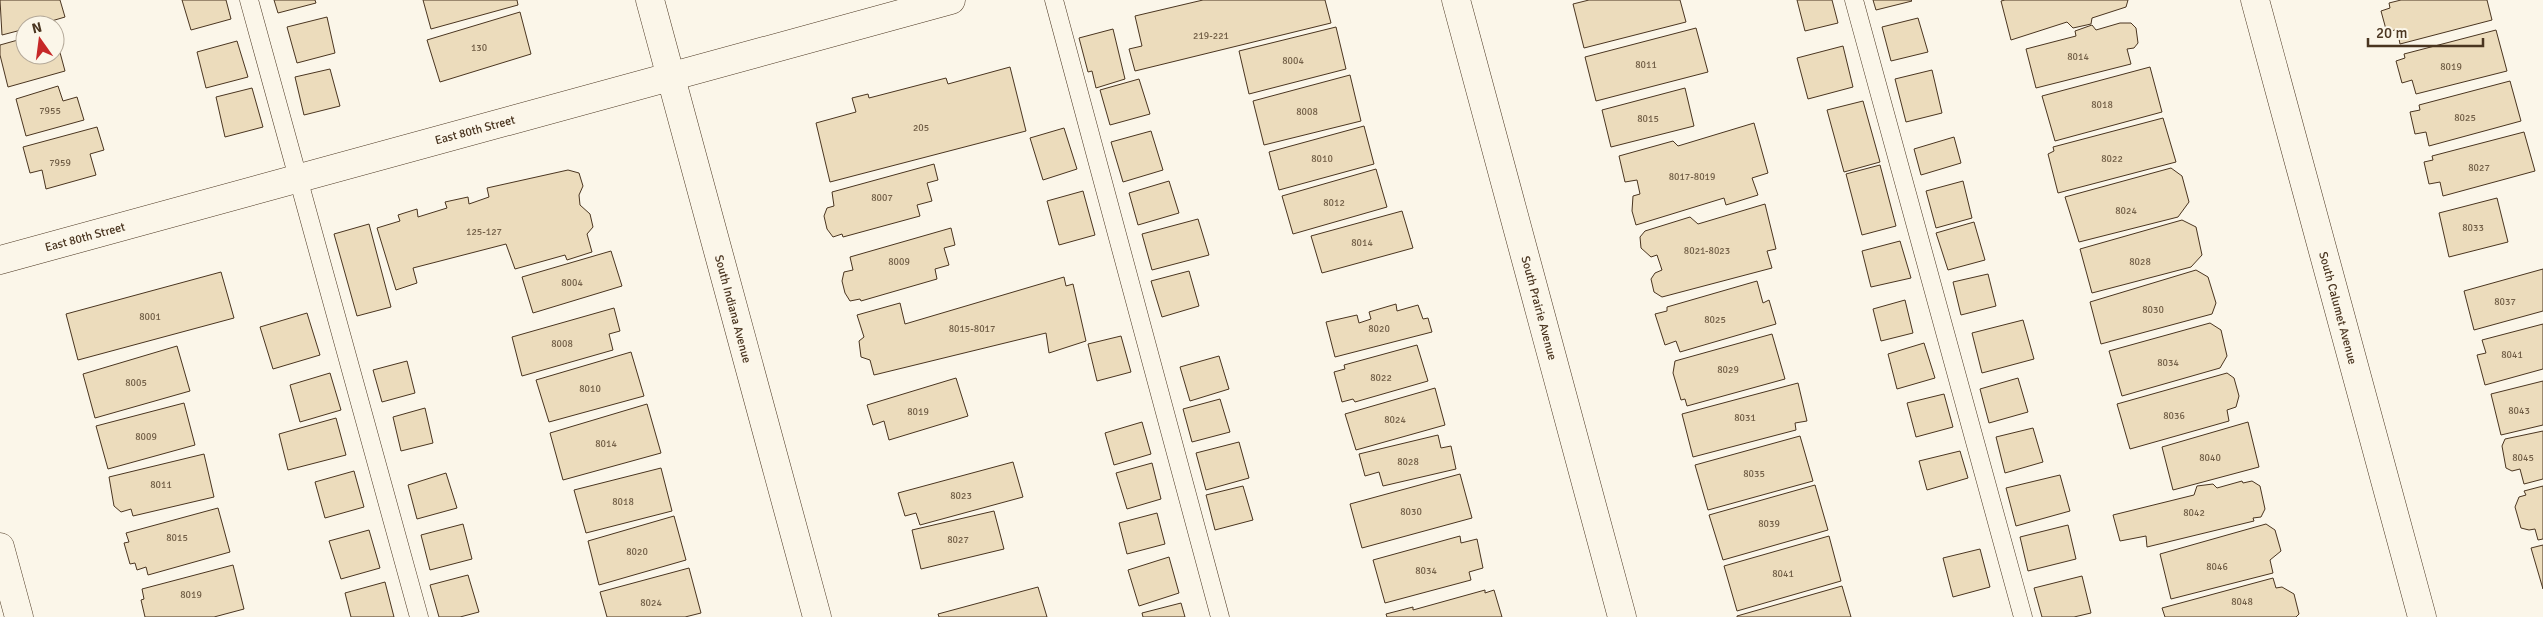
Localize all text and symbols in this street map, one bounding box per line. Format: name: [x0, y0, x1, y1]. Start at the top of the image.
north arrow: [15, 15, 65, 65]
scale bar: [2368, 15, 2483, 47]
text: N: [30, 18, 44, 37]
text: 20 m: [2376, 24, 2407, 42]
house number: 219-221: [1193, 30, 1229, 42]
house number: 130: [471, 42, 487, 54]
house number: 8014: [2067, 51, 2089, 63]
house number: 8004: [1282, 55, 1304, 67]
house number: 8011: [1635, 59, 1657, 71]
house number: 8019: [2440, 61, 2462, 73]
house number: 8018: [2091, 99, 2113, 111]
house number: 7955: [39, 105, 61, 117]
house number: 8008: [1296, 106, 1318, 118]
house number: 8025: [2454, 112, 2476, 124]
street label: East 80th Street: [433, 113, 517, 148]
house number: 8015: [1637, 113, 1659, 125]
house number: 205: [913, 122, 929, 134]
house number: 8010: [1311, 153, 1333, 165]
house number: 8022: [2101, 153, 2123, 165]
house number: 7959: [49, 157, 71, 169]
house number: 8027: [2468, 162, 2490, 174]
house number: 8017-8019: [1669, 171, 1715, 183]
house number: 8007: [871, 192, 893, 204]
house number: 8012: [1323, 197, 1345, 209]
house number: 8024: [2115, 205, 2137, 217]
street label: East 80th Street: [43, 220, 127, 255]
house number: 8033: [2462, 222, 2484, 234]
house number: 125-127: [466, 226, 502, 238]
house number: 8014: [1351, 237, 1373, 249]
house number: 8021-8023: [1684, 245, 1730, 257]
street label: South Calumet Avenue: [2315, 250, 2360, 366]
street label: South Indiana Avenue: [711, 253, 754, 365]
street label: South Prairie Avenue: [1517, 254, 1560, 362]
house number: 8009: [888, 256, 910, 268]
house number: 8028: [2129, 256, 2151, 268]
house number: 8004: [561, 277, 583, 289]
house number: 8037: [2494, 296, 2516, 308]
house number: 8030: [2142, 304, 2164, 316]
house number: 8001: [139, 311, 161, 323]
house number: 8025: [1704, 314, 1726, 326]
house number: 8015-8017: [949, 323, 995, 335]
house number: 8020: [1368, 323, 1390, 335]
house number: 8008: [551, 338, 573, 350]
house number: 8041: [2501, 349, 2523, 361]
house number: 8034: [2157, 357, 2179, 369]
house number: 8029: [1717, 364, 1739, 376]
house number: 8022: [1370, 372, 1392, 384]
house number: 8005: [125, 377, 147, 389]
house number: 8010: [579, 383, 601, 395]
house number: 8043: [2508, 405, 2530, 417]
house number: 8019: [907, 406, 929, 418]
house number: 8036: [2163, 410, 2185, 422]
house number: 8031: [1734, 412, 1756, 424]
house number: 8024: [1384, 414, 1406, 426]
house number: 8009: [135, 431, 157, 443]
house number: 8014: [595, 438, 617, 450]
house number: 8040: [2199, 452, 2221, 464]
house number: 8045: [2512, 452, 2534, 464]
house number: 8028: [1397, 456, 1419, 468]
house number: 8035: [1743, 468, 1765, 480]
house number: 8011: [150, 479, 172, 491]
house number: 8023: [950, 490, 972, 502]
house number: 8018: [612, 496, 634, 508]
house number: 8030: [1400, 506, 1422, 518]
house number: 8042: [2183, 507, 2205, 519]
house number: 8039: [1758, 518, 1780, 530]
house number: 8015: [166, 532, 188, 544]
house number: 8027: [947, 534, 969, 546]
house number: 8020: [626, 546, 648, 558]
house number: 8046: [2206, 561, 2228, 573]
house number: 8034: [1415, 565, 1437, 577]
house number: 8041: [1772, 568, 1794, 580]
house number: 8019: [180, 589, 202, 601]
house number: 8048: [2231, 596, 2253, 608]
house number: 8024: [640, 597, 662, 609]

